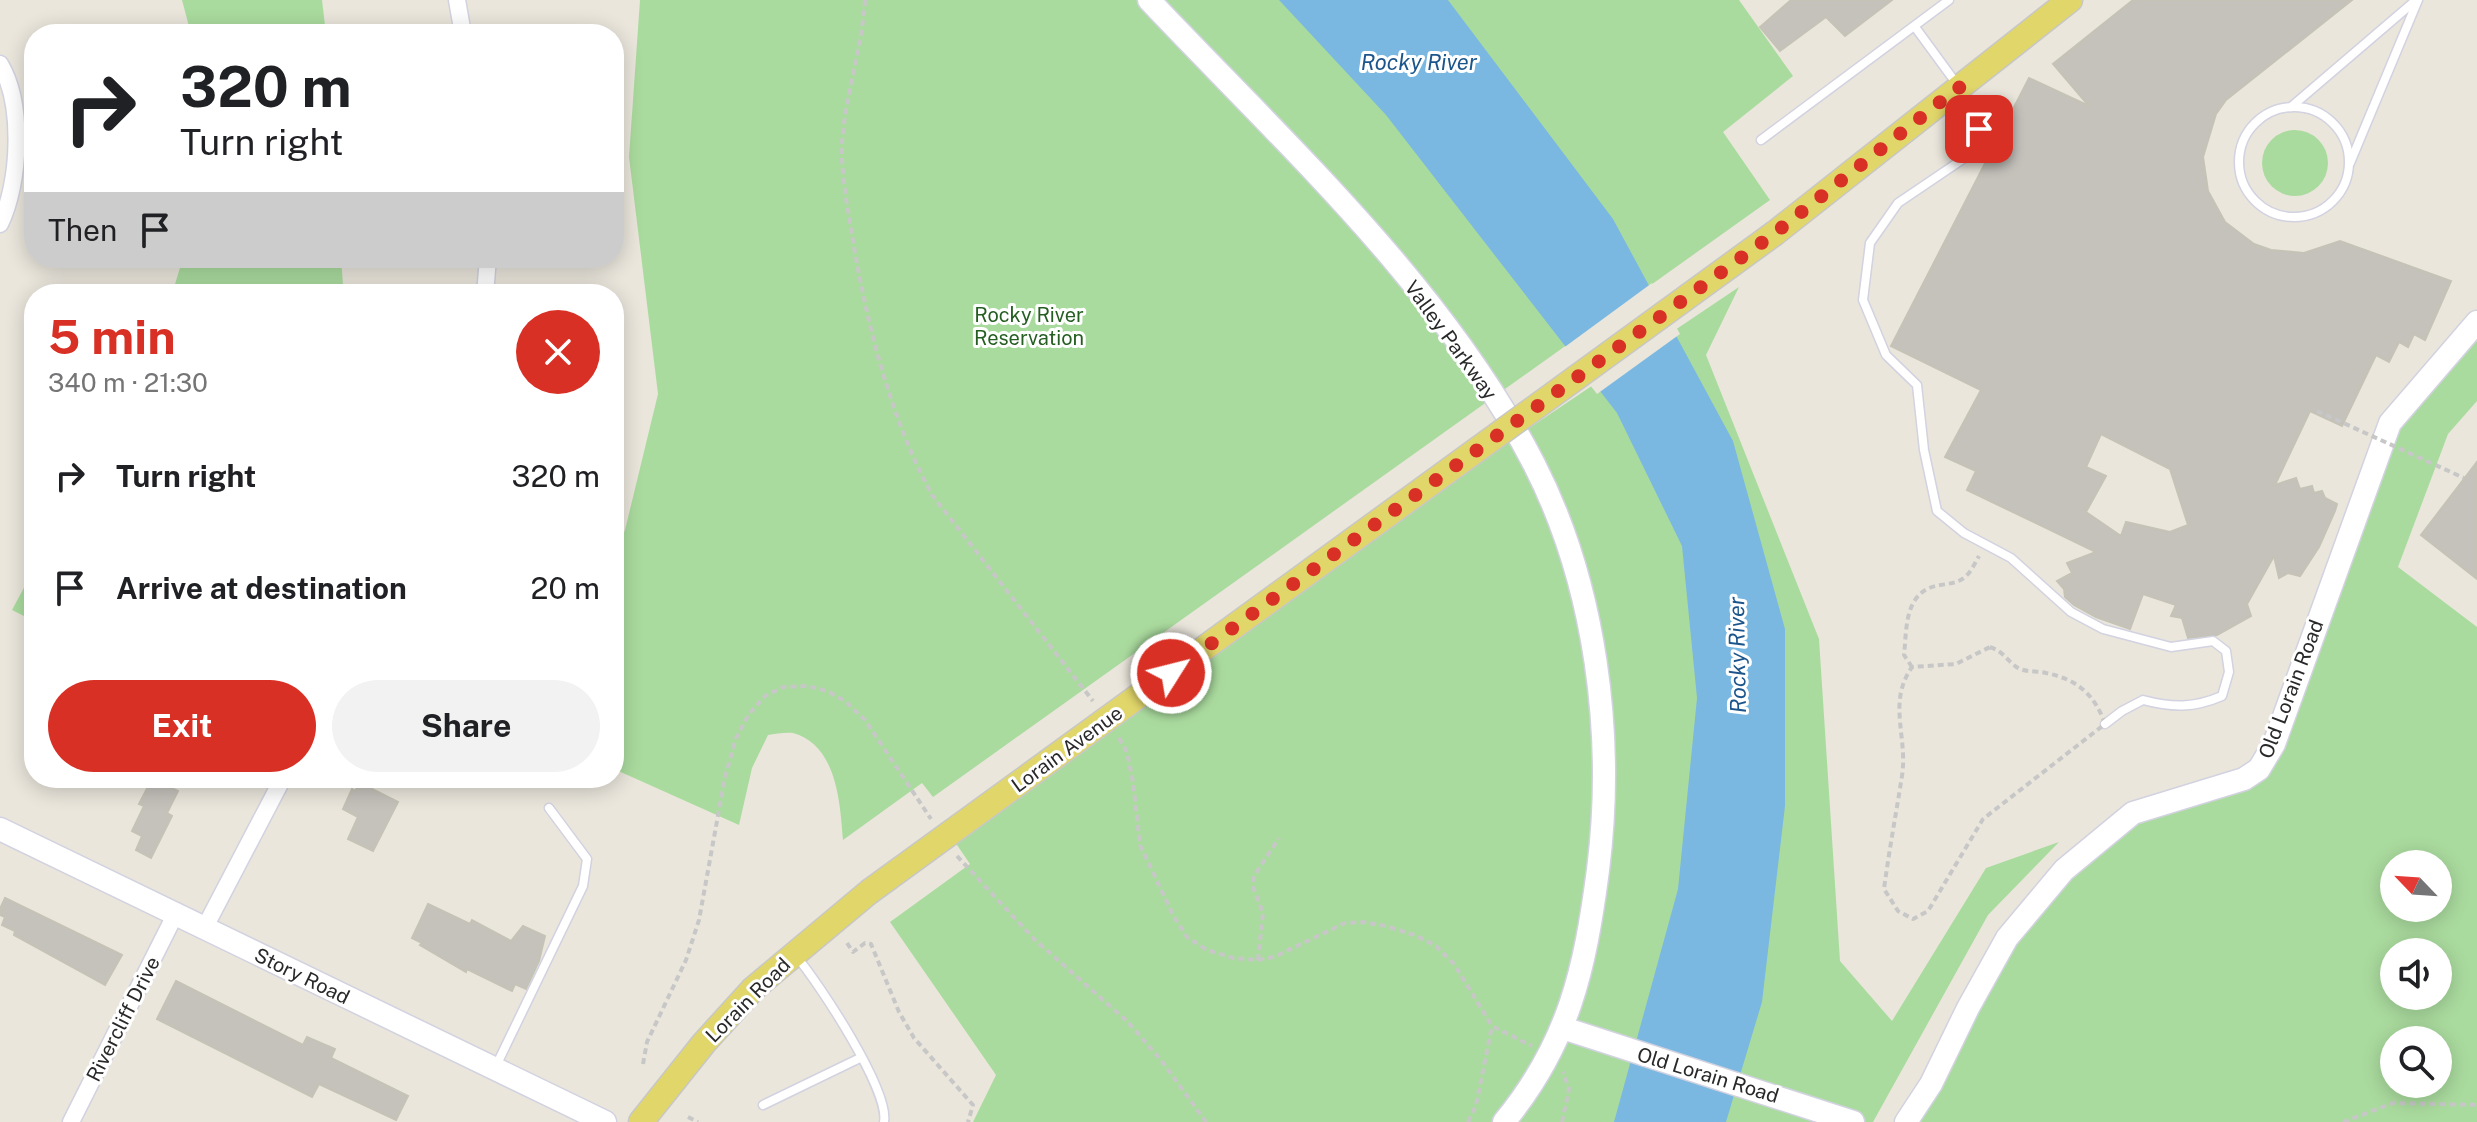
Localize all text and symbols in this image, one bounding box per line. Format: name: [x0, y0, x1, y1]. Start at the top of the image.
water label: Rocky River: [1361, 49, 1478, 75]
text: 320 m: [180, 54, 352, 120]
icon: right: [48, 56, 152, 160]
pin: [1945, 95, 2013, 163]
icon: arrive: [1957, 107, 2001, 151]
text: Turn right: [180, 121, 343, 163]
icon: arrive: [133, 208, 177, 252]
text: Then: [48, 212, 117, 248]
street label: Valley Parkway: [1400, 276, 1502, 404]
park label: Rocky River Reservation: [974, 303, 1084, 350]
text: 5 min: [48, 308, 176, 365]
button: close: [516, 310, 600, 394]
text: 340 m · 21:30: [48, 367, 208, 398]
icon: right: [48, 454, 92, 498]
text: Turn right: [116, 458, 256, 494]
text: 320 m: [512, 458, 600, 494]
icon: arrive: [48, 566, 92, 610]
text: Arrive at destination: [116, 570, 407, 606]
text: 20 m: [531, 570, 600, 606]
water label: Rocky River: [1723, 596, 1751, 713]
street label: Old Lorain Road: [2254, 616, 2328, 762]
position arrow: [1129, 631, 1213, 715]
button: Exit: [48, 680, 316, 772]
button: Share: [332, 680, 600, 772]
street label: Lorain Avenue: [1007, 701, 1127, 797]
north arrow: [2380, 850, 2452, 922]
map controls: [2380, 850, 2452, 1098]
button: sound: [2380, 938, 2452, 1010]
street label: Story Road: [251, 943, 353, 1009]
street label: Rivercliff Drive: [81, 953, 165, 1085]
street label: Lorain Road: [701, 953, 795, 1047]
button: search: [2380, 1026, 2452, 1098]
street label: Old Lorain Road: [1634, 1042, 1782, 1108]

